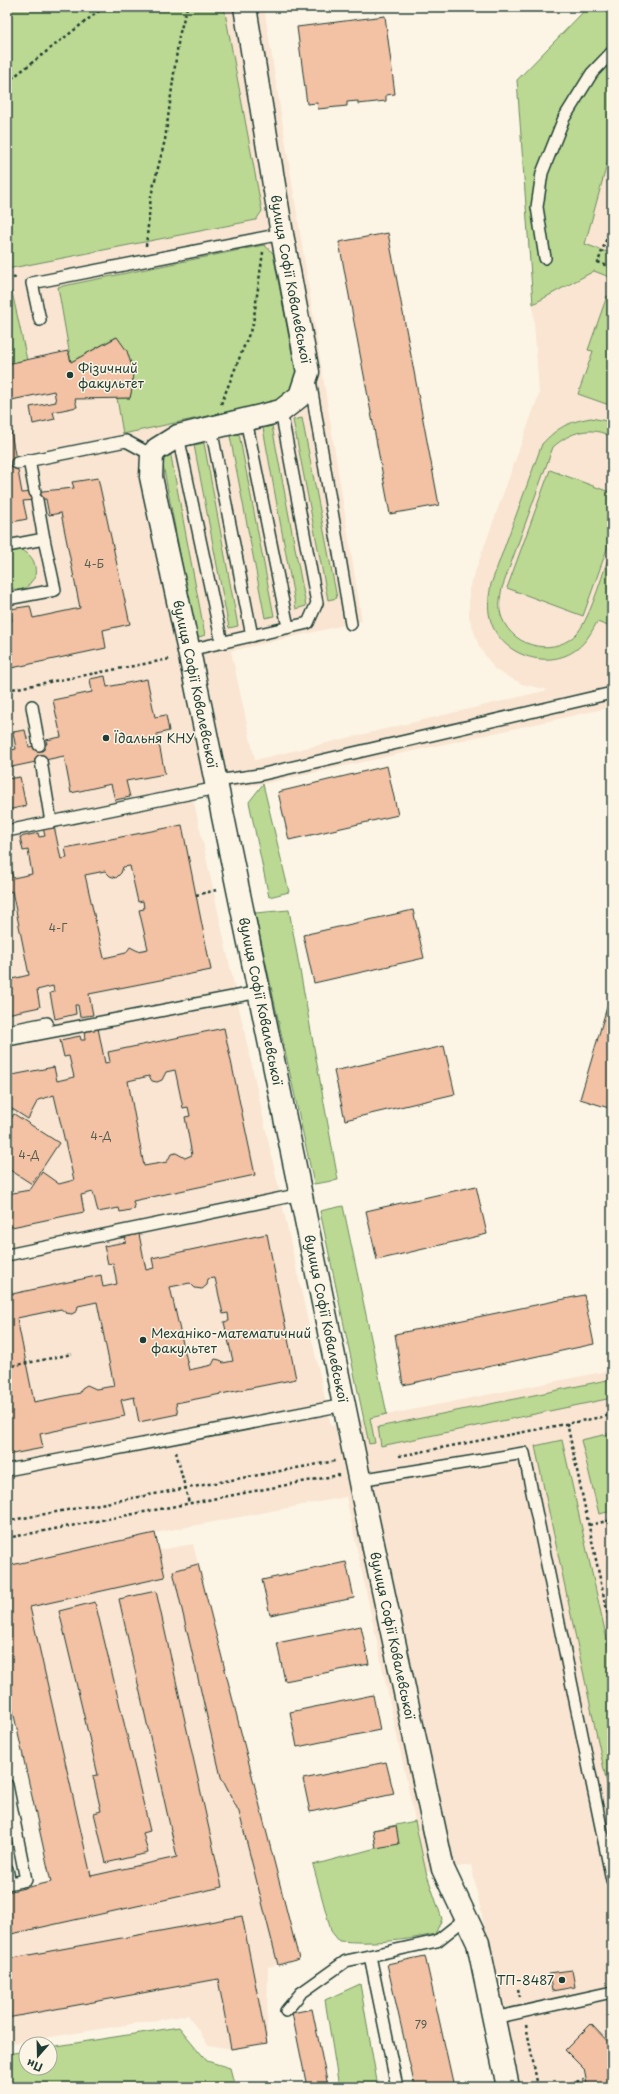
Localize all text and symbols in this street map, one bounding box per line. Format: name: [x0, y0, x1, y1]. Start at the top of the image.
street label: вулиця Софії Ковалевської: [267, 193, 316, 366]
place label: Фізичний факультет: [78, 358, 145, 392]
marker: Фізичний факультет: [65, 370, 75, 380]
house number: 4-Б: [84, 555, 104, 572]
street label: вулиця Софії Ковалевської: [169, 598, 223, 771]
place label: Їдальня КНУ: [114, 728, 195, 747]
marker: Їдальня КНУ: [101, 733, 111, 743]
street label: вулиця Софії Ковалевської: [235, 915, 288, 1088]
house number: 4-Г: [49, 919, 67, 936]
house number: 4-Д: [91, 1127, 112, 1144]
house number: 4-Д: [19, 1146, 40, 1163]
street label: вулиця Софії Ковалевської: [300, 1233, 354, 1405]
place label: Механіко-математичний факультет: [151, 1323, 311, 1357]
marker: Механіко-математичний факультет: [138, 1335, 148, 1345]
street label: вулиця Софії Ковалевської: [366, 1550, 421, 1722]
place label: ТП-8487: [497, 1970, 554, 1989]
marker: ТП-8487: [557, 1975, 567, 1985]
house number: 79: [415, 2016, 427, 2033]
north arrow: [18, 2036, 58, 2076]
text: Пн: [24, 2055, 45, 2077]

